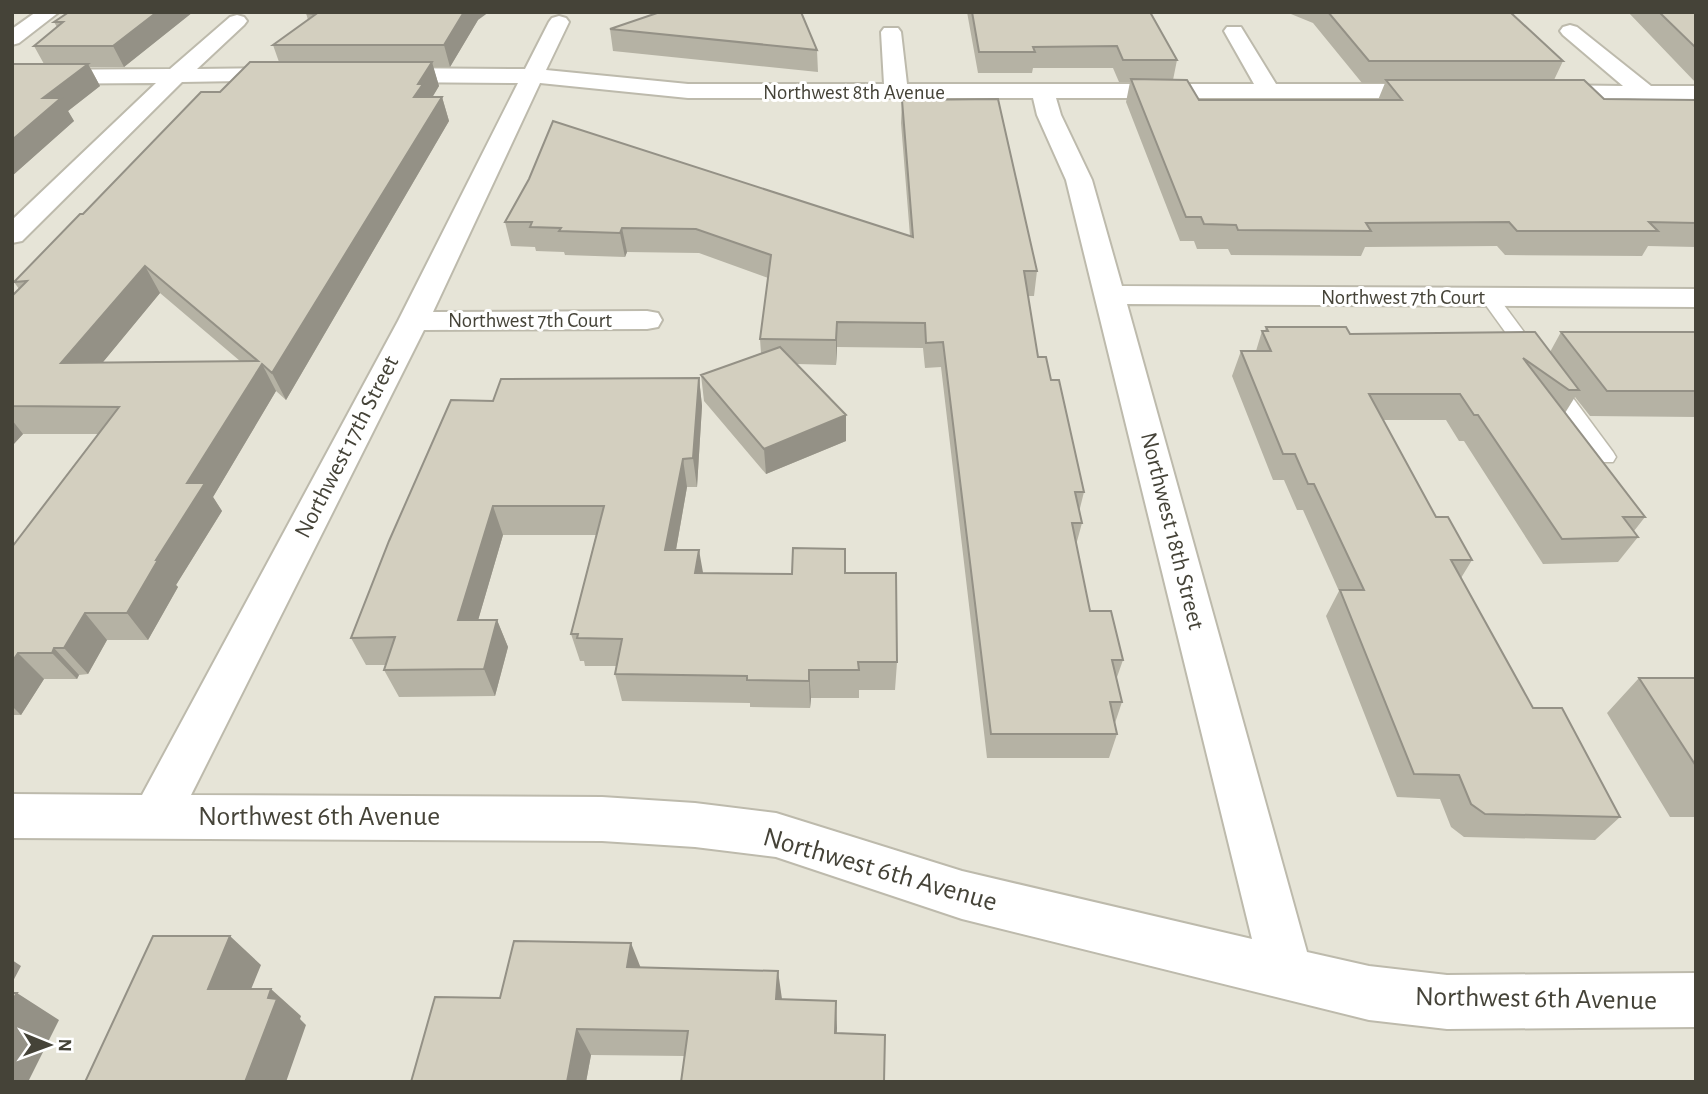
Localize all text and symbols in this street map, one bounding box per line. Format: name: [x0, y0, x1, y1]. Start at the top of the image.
street label: Northwest 8th Avenue: [763, 82, 945, 103]
street label: Northwest 7th Court: [1321, 287, 1485, 308]
street label: Northwest 7th Court: [448, 310, 612, 331]
street label: Northwest 17th Street: [291, 352, 404, 542]
street label: Northwest 18th Street: [1136, 430, 1208, 632]
street label: Northwest 6th Avenue: [198, 803, 440, 831]
street label: Northwest 6th Avenue: [760, 823, 1000, 917]
street label: Northwest 6th Avenue: [1415, 983, 1657, 1015]
north arrow: [14, 1010, 84, 1080]
text: N: [55, 1038, 74, 1052]

